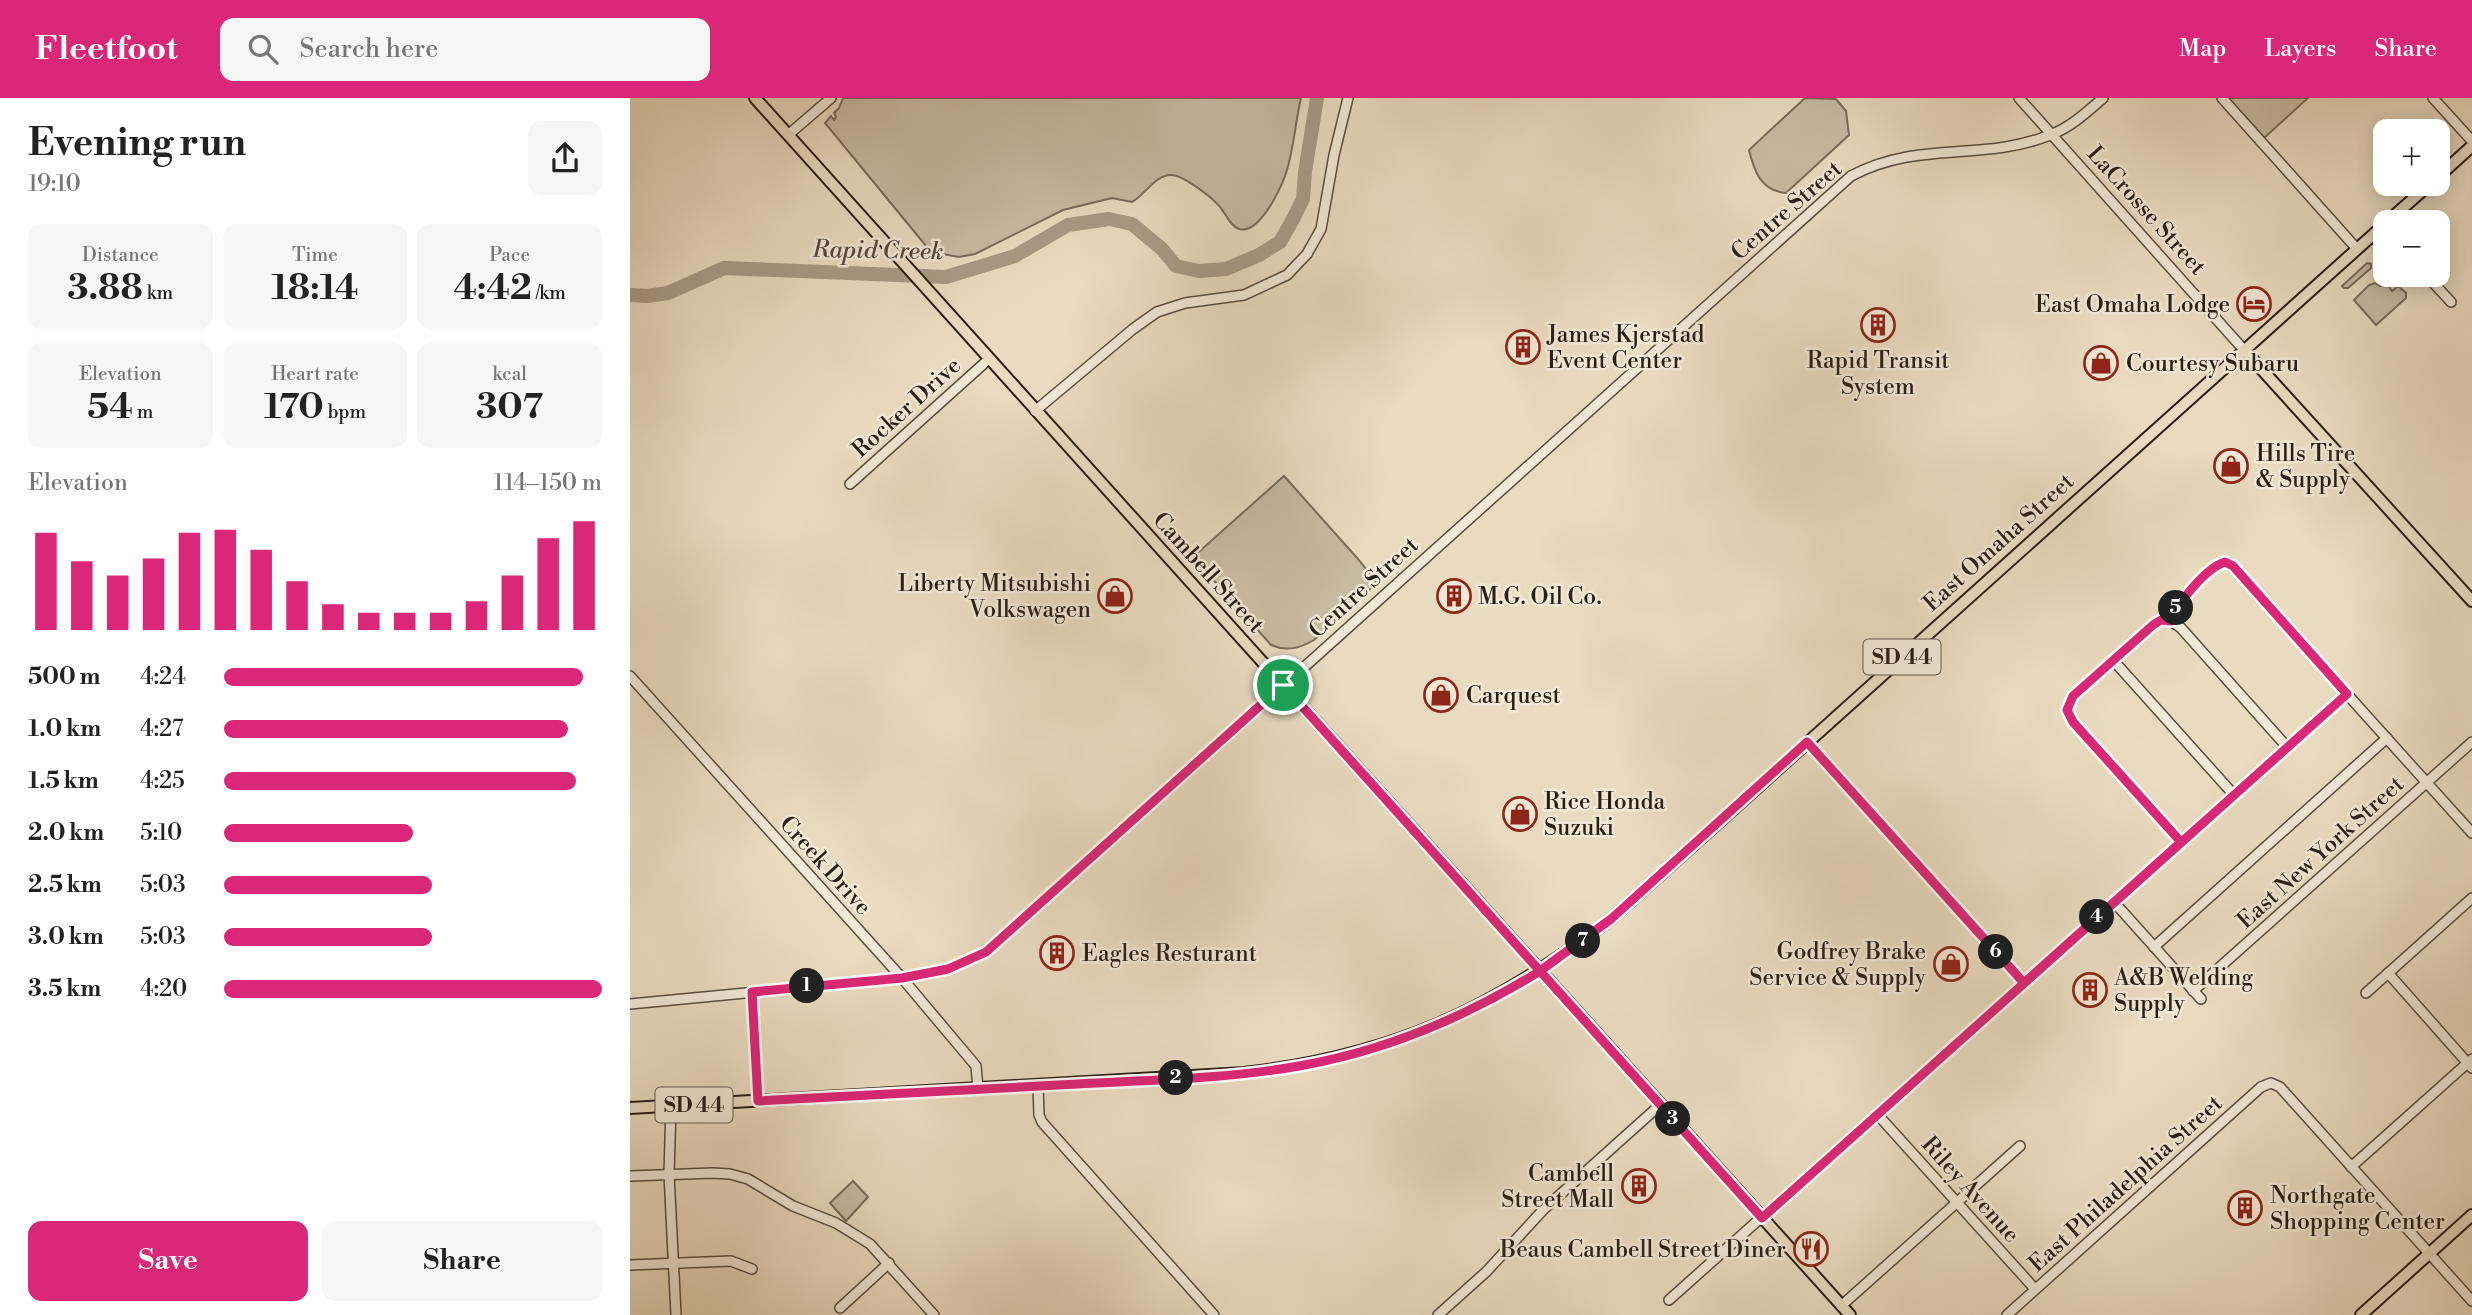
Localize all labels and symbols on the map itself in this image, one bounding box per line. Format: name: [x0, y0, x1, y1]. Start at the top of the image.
street label: LaCrosse Street: [2081, 140, 2212, 281]
street label: Centre Street: [1725, 155, 1848, 267]
water label: Rapid Creek: [811, 235, 944, 267]
hotel icon: East Omaha Lodge: [2235, 285, 2273, 323]
place label: East Omaha Lodge: [2035, 291, 2230, 319]
building icon: Rapid Transit System: [1859, 306, 1897, 344]
place label: James Kjerstad Event Center: [1546, 321, 1704, 375]
building icon: James Kjerstad Event Center: [1504, 328, 1542, 366]
shop icon: Courtesy Subaru: [2082, 344, 2120, 382]
place label: Rapid Transit System: [1807, 347, 1949, 401]
place label: Courtesy Subaru: [2126, 350, 2299, 378]
street label: Rocker Drive: [846, 352, 967, 464]
place label: Hills Tire & Supply: [2256, 440, 2355, 494]
shop icon: Hills Tire & Supply: [2212, 447, 2250, 485]
street label: East Omaha Street: [1918, 468, 2080, 618]
street label: Cambell Street: [1147, 506, 1270, 639]
street label: Centre Street: [1303, 531, 1424, 644]
place label: Liberty Mitsubishi Volkswagen: [898, 570, 1091, 624]
shop icon: Liberty Mitsubishi Volkswagen: [1096, 577, 1134, 615]
building icon: M.G. Oil Co.: [1435, 577, 1473, 615]
place label: M.G. Oil Co.: [1478, 583, 1602, 611]
pin: 5: [2158, 590, 2194, 626]
road number: SD 44: [1864, 640, 1940, 674]
pin: [1253, 655, 1313, 715]
shop icon: Carquest: [1422, 676, 1460, 714]
place label: Carquest: [1466, 682, 1561, 710]
street label: East New York Street: [2231, 770, 2410, 935]
place label: Rice Honda Suzuki: [1544, 788, 1666, 842]
shop icon: Rice Honda Suzuki: [1501, 795, 1539, 833]
street label: Creek Drive: [773, 810, 877, 921]
pin: 4: [2080, 900, 2114, 934]
pin: 7: [1566, 924, 1600, 958]
building icon: Eagles Resturant: [1038, 934, 1076, 972]
pin: 6: [1978, 934, 2014, 970]
place label: Godfrey Brake Service & Supply: [1749, 938, 1927, 992]
place label: Eagles Resturant: [1082, 940, 1257, 968]
shop icon: Godfrey Brake Service & Supply: [1932, 945, 1970, 983]
place label: A&B Welding Supply: [2113, 964, 2253, 1018]
pin: 1: [790, 968, 824, 1004]
building icon: A&B Welding Supply: [2071, 971, 2109, 1009]
pin: 2: [1158, 1060, 1194, 1096]
road number: SD 44: [655, 1088, 732, 1122]
street label: East Philadelphia Street: [2023, 1089, 2228, 1278]
pin: 3: [1656, 1102, 1690, 1136]
street label: Riley Avenue: [1915, 1131, 2025, 1249]
place label: Cambell Street Mall: [1501, 1160, 1614, 1214]
building icon: Cambell Street Mall: [1620, 1167, 1658, 1205]
place label: Northgate Shopping Center: [2270, 1182, 2445, 1236]
building icon: Northgate Shopping Center: [2226, 1189, 2264, 1227]
restaurant icon: Beaus Cambell Street Diner: [1792, 1230, 1830, 1268]
place label: Beaus Cambell Street Diner: [1499, 1236, 1786, 1264]

